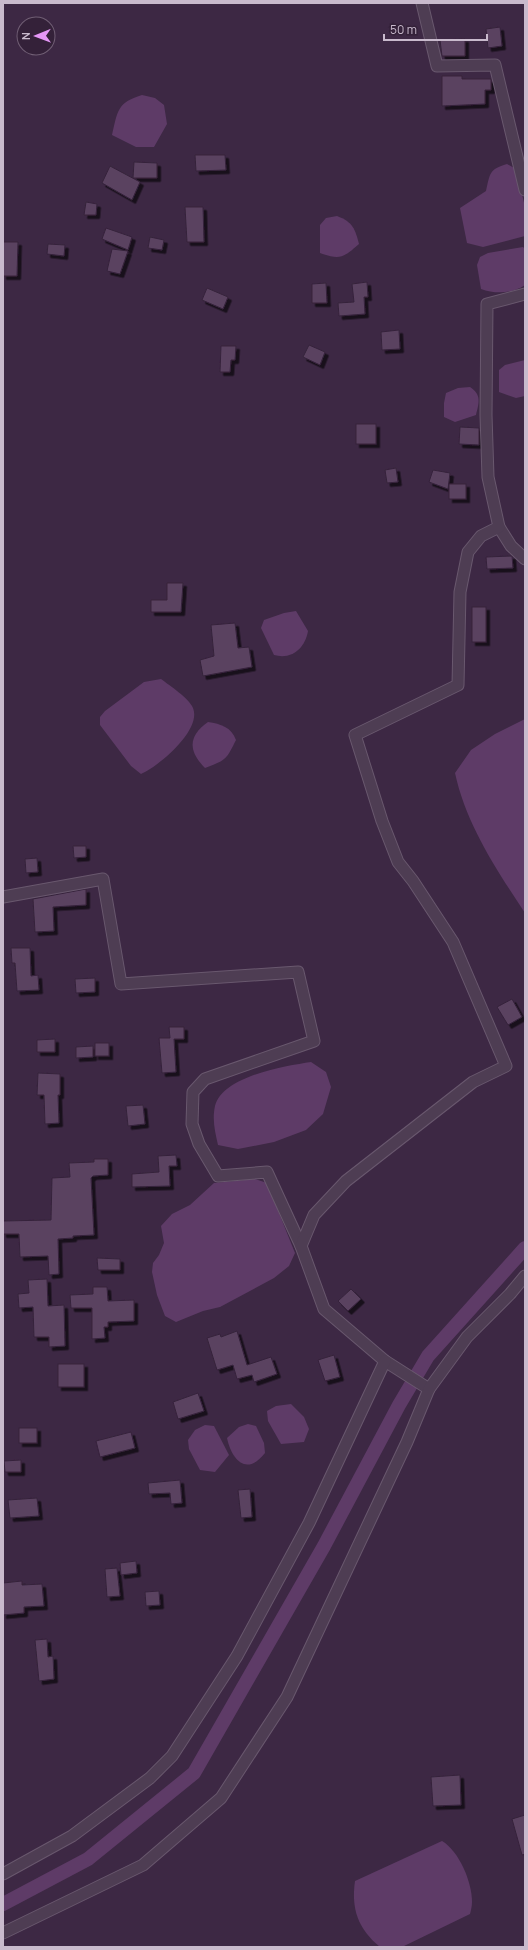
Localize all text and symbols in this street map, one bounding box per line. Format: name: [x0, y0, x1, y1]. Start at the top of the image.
north arrow: [16, 16, 56, 56]
scale bar: [384, 16, 487, 42]
text: 50 m: [390, 21, 417, 38]
text: N: [18, 32, 33, 40]

